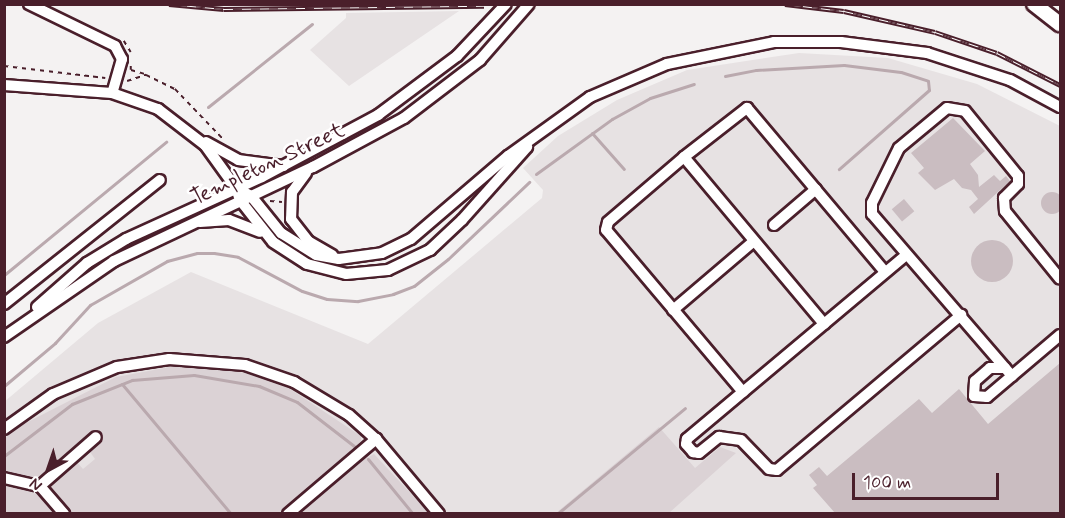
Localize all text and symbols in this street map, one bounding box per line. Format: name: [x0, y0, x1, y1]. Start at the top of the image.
street label: Templeton Street: [187, 118, 349, 212]
north arrow: [18, 440, 78, 500]
scale bar: [855, 461, 1002, 499]
text: 100 m: [863, 471, 911, 495]
text: N: [25, 473, 47, 496]

